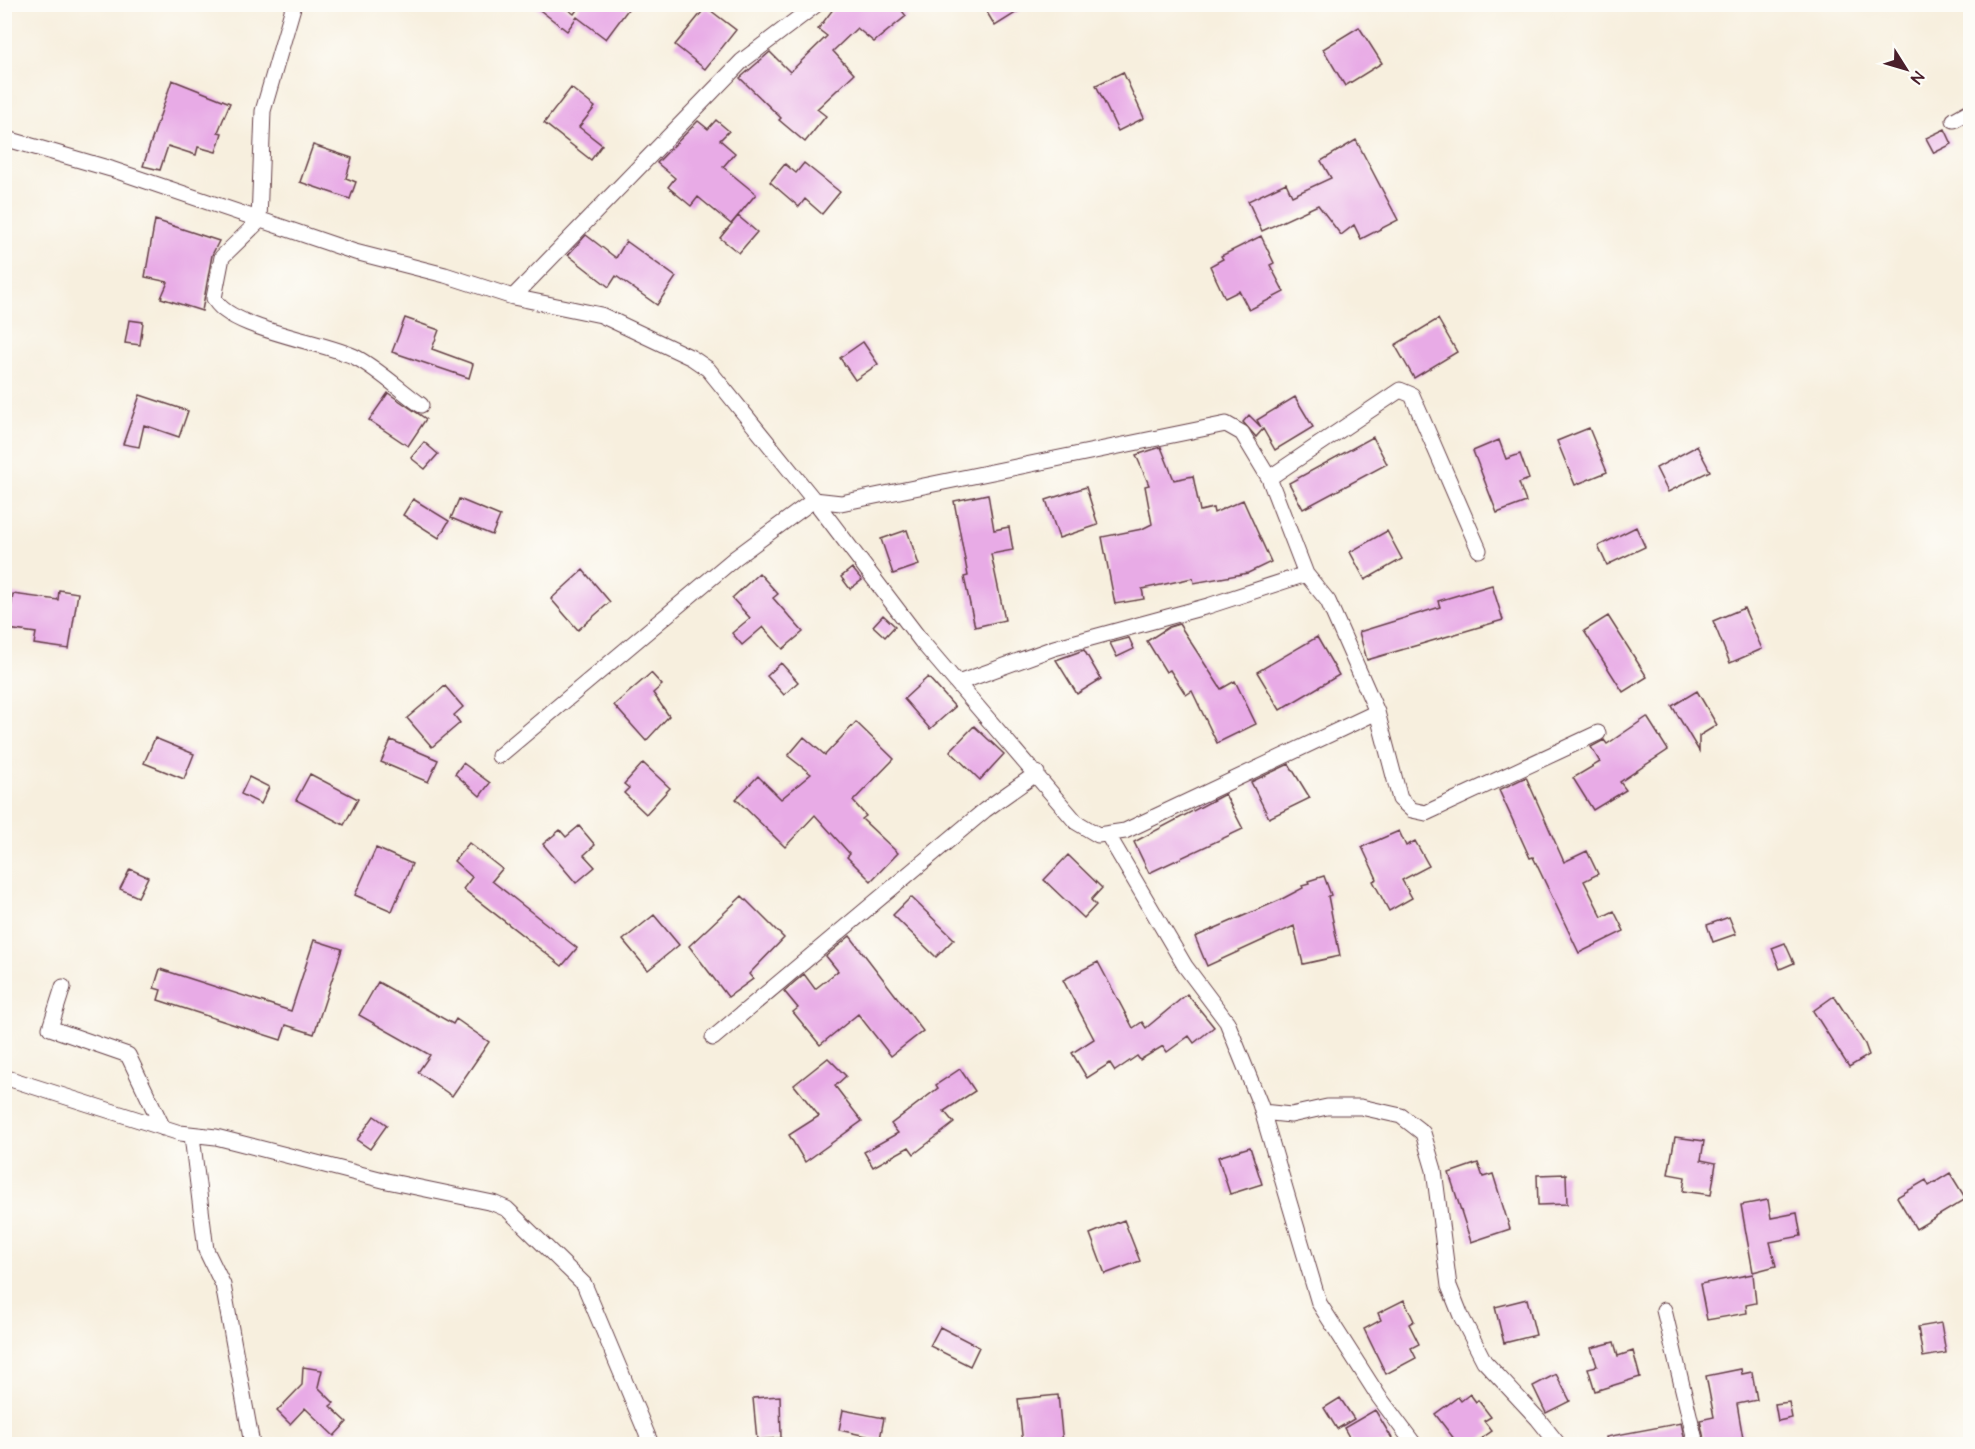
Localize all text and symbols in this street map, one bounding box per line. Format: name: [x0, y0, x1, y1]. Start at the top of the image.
north arrow: [1876, 39, 1936, 99]
text: N: [1905, 67, 1929, 88]

